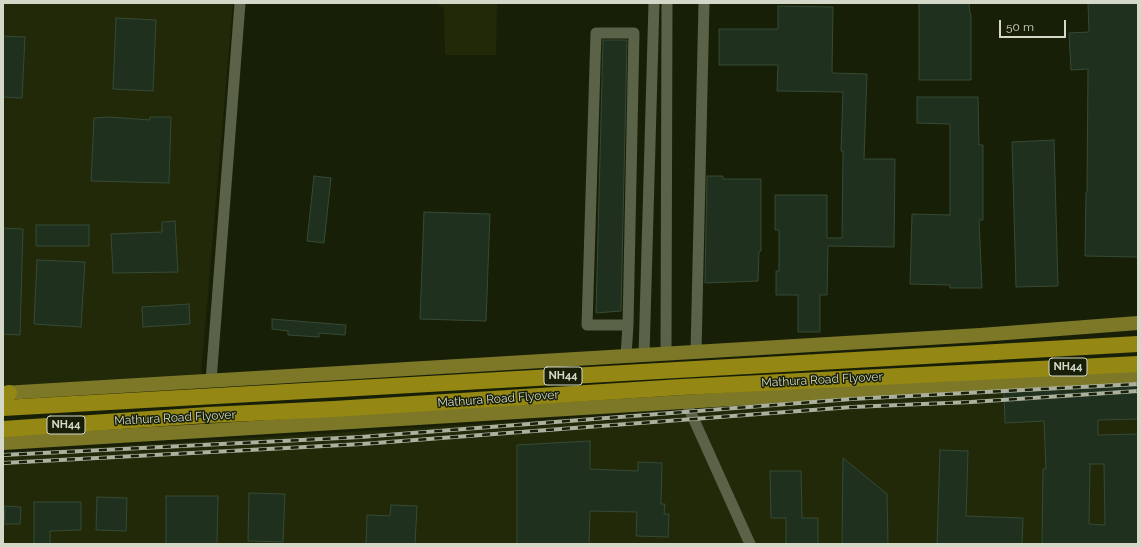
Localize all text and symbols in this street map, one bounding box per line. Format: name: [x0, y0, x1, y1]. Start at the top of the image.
scale bar: [1001, 12, 1068, 38]
text: 50 m: [1006, 20, 1034, 34]
road number: NH44: [1049, 358, 1087, 376]
road number: NH44: [544, 367, 582, 385]
street label: Mathura Road Flyover: [761, 370, 883, 390]
street label: Mathura Road Flyover: [437, 388, 559, 410]
street label: Mathura Road Flyover: [114, 408, 236, 428]
road number: NH44: [47, 416, 85, 434]

